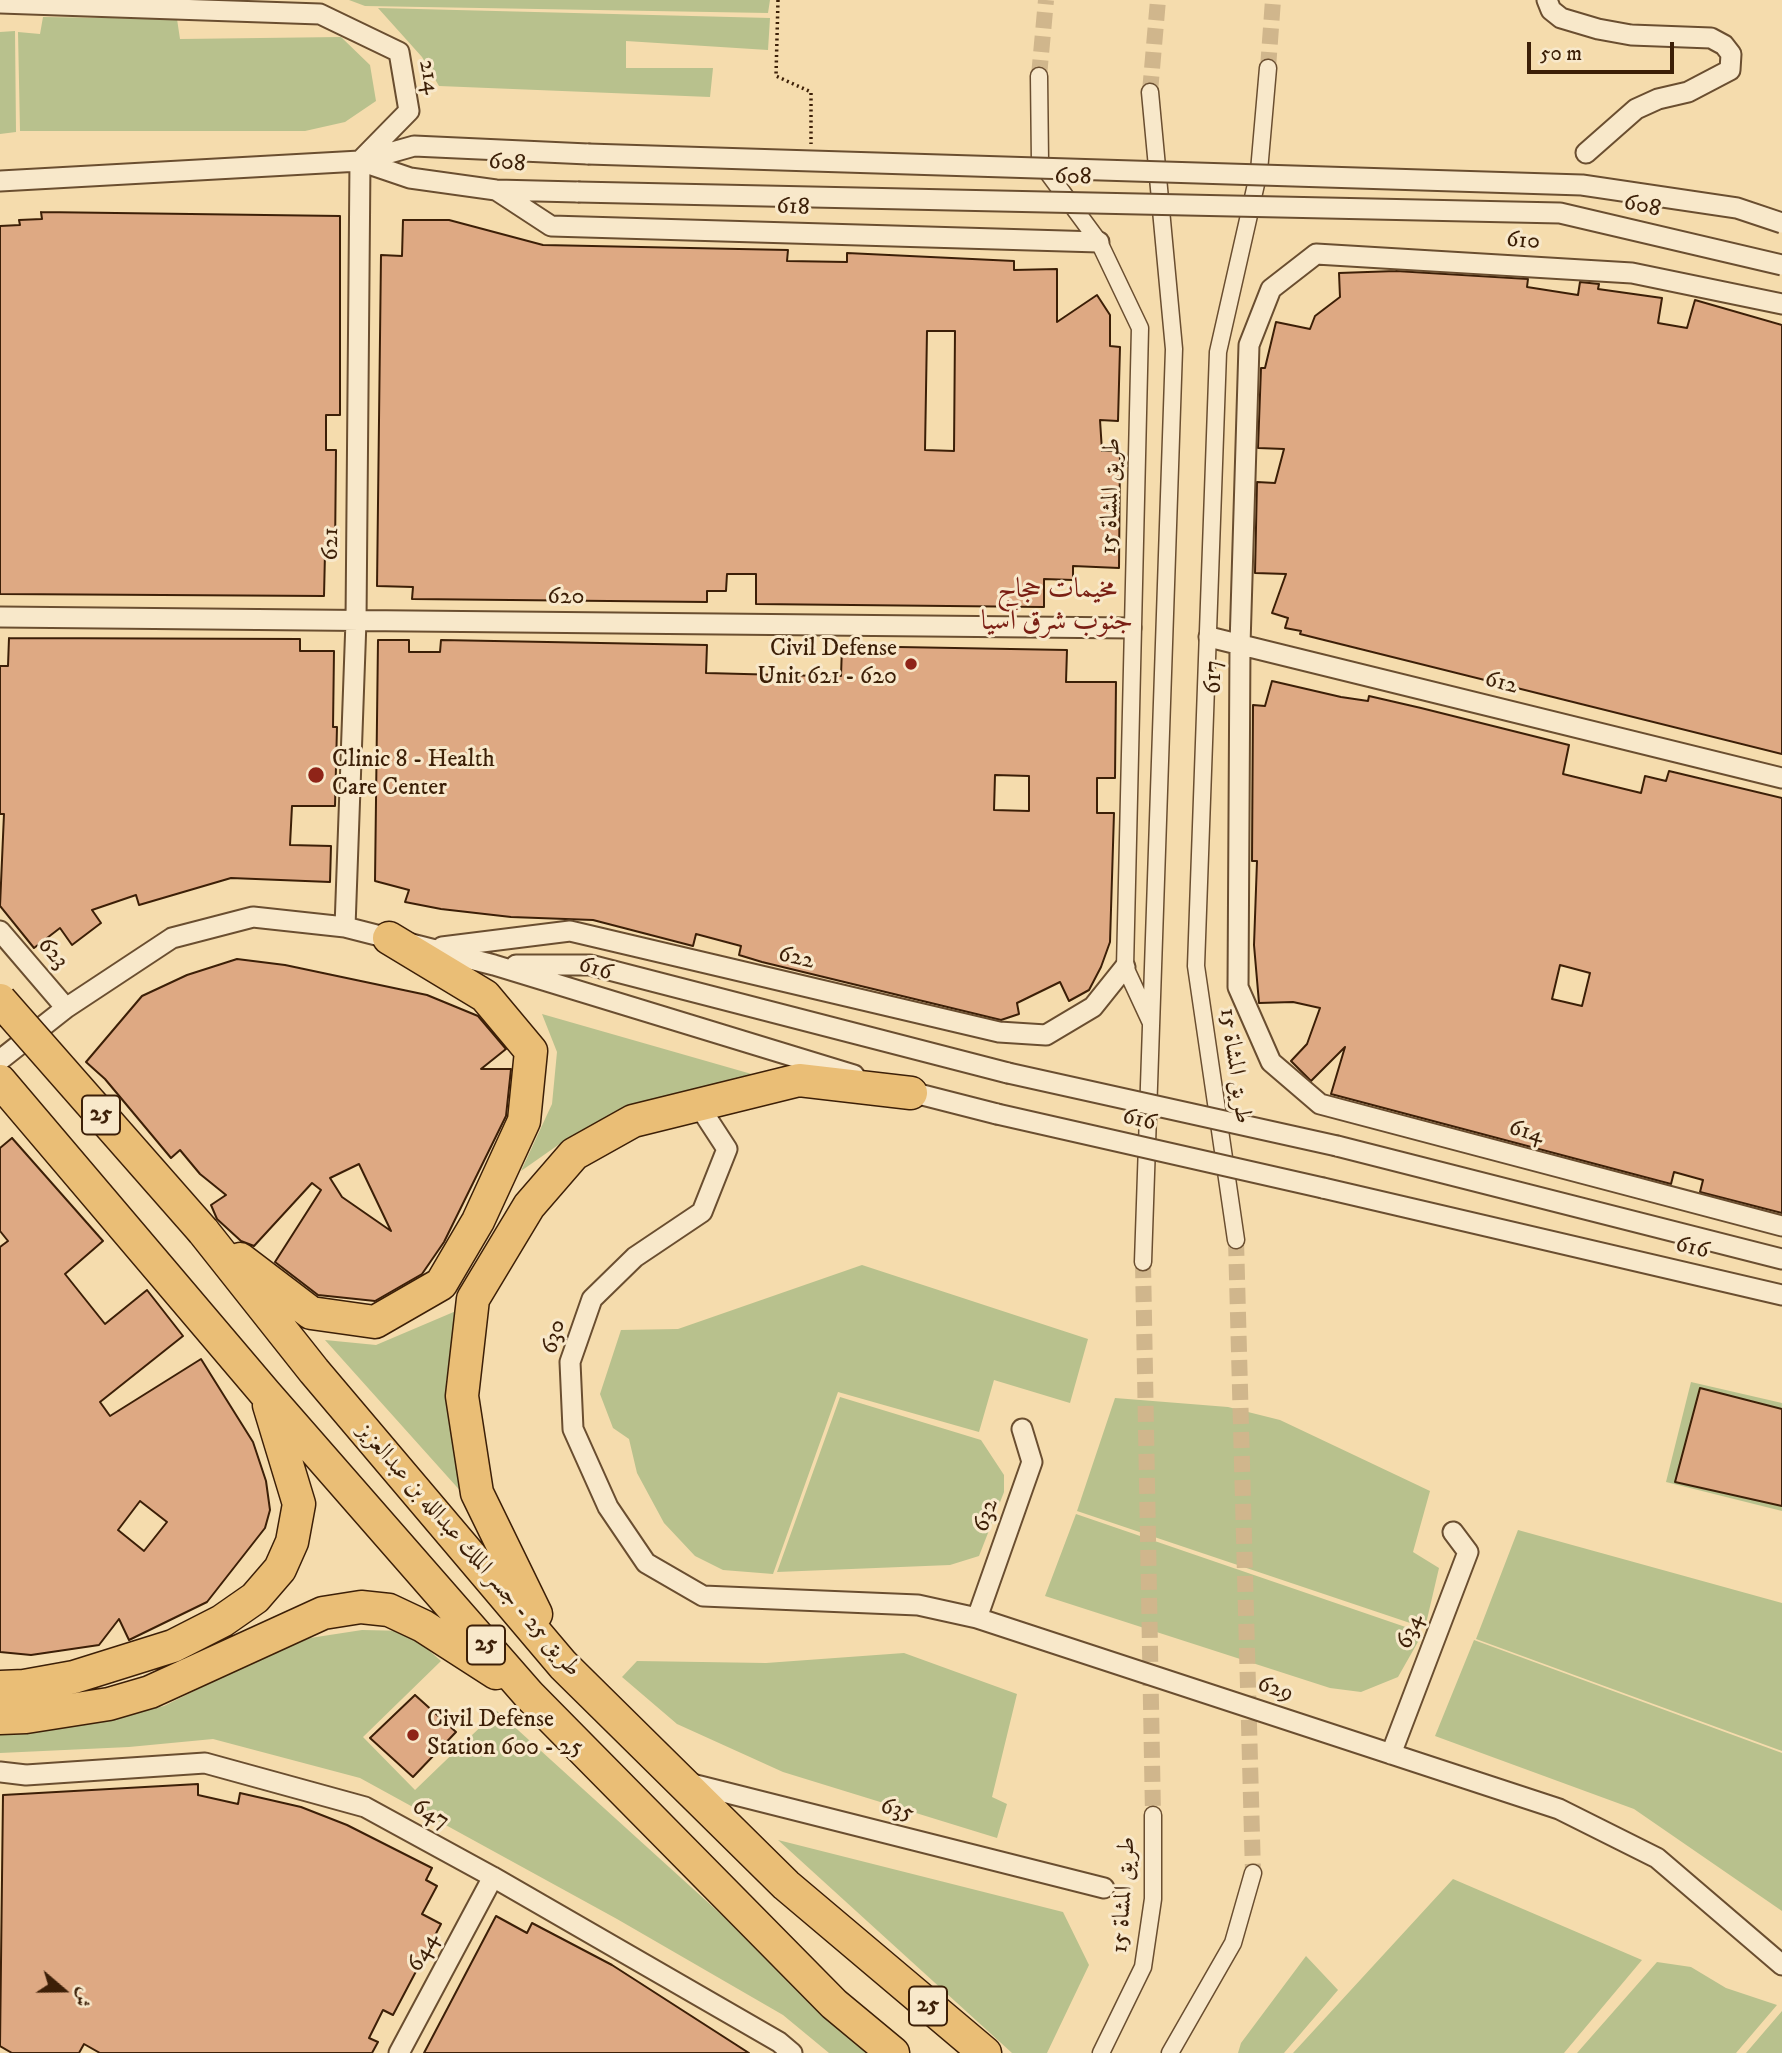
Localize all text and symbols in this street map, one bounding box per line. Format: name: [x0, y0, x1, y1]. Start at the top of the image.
scale bar: [1530, 28, 1677, 72]
text: 50 m: [1540, 41, 1582, 67]
street label: 214: [411, 58, 445, 96]
street label: 608: [487, 148, 527, 180]
street label: 608: [1054, 163, 1092, 193]
street label: 608: [1621, 189, 1663, 225]
street label: 618: [776, 193, 810, 223]
street label: 610: [1505, 226, 1541, 258]
street label: طريق المشاة 15: [1096, 437, 1128, 555]
street label: 621: [317, 527, 347, 561]
district label: مخيمات حجاج جنوب شرق آسيا: [981, 574, 1133, 640]
street label: 620: [547, 583, 585, 613]
place label: Civil Defense Unit 621 - 620: [757, 636, 897, 692]
marker: Civil Defense Unit 621 - 620: [903, 656, 919, 672]
street label: 617: [1201, 660, 1229, 694]
street label: 612: [1482, 666, 1520, 702]
place label: Clinic 8 - Health Care Center: [332, 747, 495, 803]
marker: Clinic 8 - Health Care Center: [306, 765, 326, 785]
street label: 623: [30, 932, 74, 976]
street label: 622: [775, 941, 817, 977]
street label: 616: [575, 951, 615, 989]
street label: طريق المشاة 15: [1212, 1006, 1256, 1126]
road number: 25: [82, 1096, 120, 1134]
street label: 616: [1119, 1103, 1159, 1139]
street label: 614: [1505, 1115, 1547, 1151]
street label: 616: [1672, 1231, 1712, 1267]
street label: 630: [536, 1317, 574, 1357]
street label: طريق 25 - جسر الملك عبدالله بن عبدالعزيز: [350, 1418, 586, 1684]
street label: 632: [968, 1496, 1006, 1536]
street label: 634: [1391, 1610, 1431, 1654]
road number: 25: [467, 1626, 505, 1664]
street label: 629: [1253, 1671, 1297, 1709]
place label: Civil Defense Station 600 - 25: [427, 1707, 583, 1763]
marker: Civil Defense Station 600 - 25: [405, 1727, 421, 1743]
street label: 647: [406, 1793, 454, 1837]
street label: 635: [877, 1793, 917, 1829]
street label: طريق المشاة 15: [1107, 1836, 1143, 1954]
street label: 644: [402, 1929, 446, 1977]
north arrow: [28, 1955, 98, 2025]
text: ش: [69, 1985, 97, 2010]
road number: 25: [909, 1986, 947, 2025]

